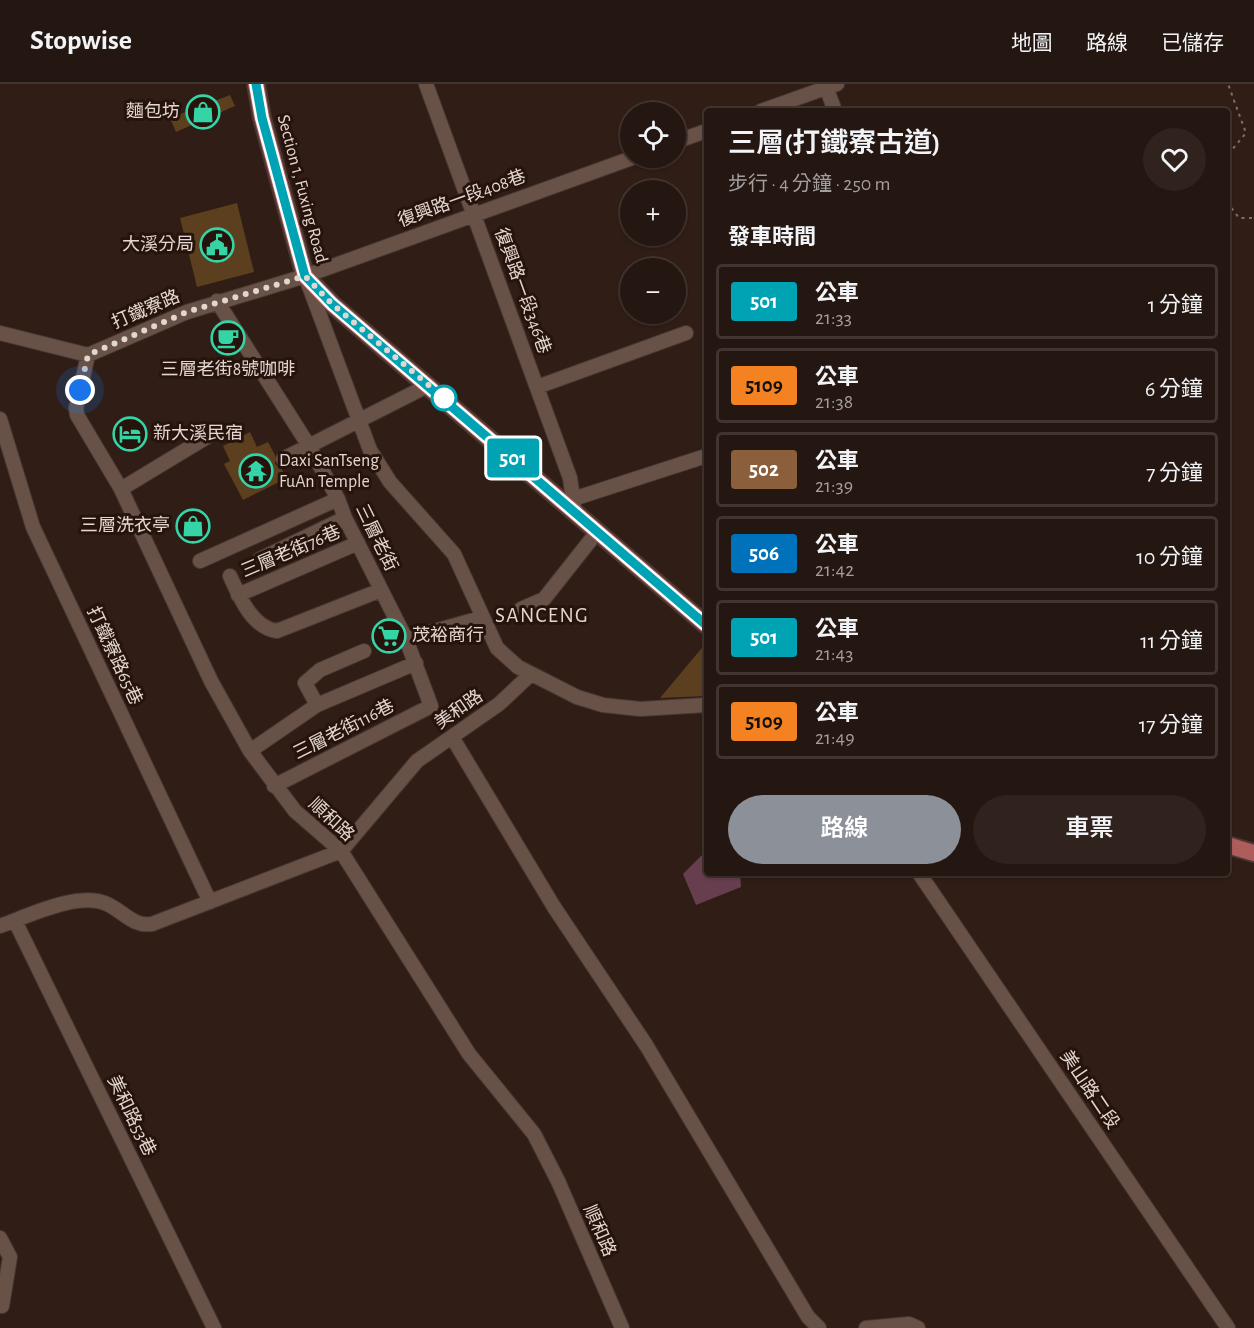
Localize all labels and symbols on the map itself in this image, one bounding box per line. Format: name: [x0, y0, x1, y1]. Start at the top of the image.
shop icon: 麵包坊: [185, 94, 221, 130]
place label: 麵包坊: [126, 101, 180, 121]
street label: Section 1, Fuxing Road: [274, 113, 330, 265]
street label: 復興路一段408巷: [395, 166, 528, 230]
street label: 復興路一段346巷: [491, 225, 555, 356]
public building icon: 大溪分局: [199, 227, 235, 263]
place label: 大溪分局: [122, 234, 194, 254]
street label: 打鐵寮路: [109, 286, 183, 332]
cafe icon: 三層老街8號咖啡: [210, 320, 246, 356]
place label: 三層老街8號咖啡: [161, 359, 295, 379]
your location: [65, 375, 95, 405]
unlabelled marker: [431, 385, 457, 411]
hotel icon: 新大溪民宿: [112, 416, 148, 452]
place label: 新大溪民宿: [153, 423, 243, 443]
line badge: 501: [478, 438, 548, 478]
place label: Daxi SanTseng FuAn Temple: [279, 452, 379, 491]
temple icon: Daxi SanTseng FuAn Temple: [238, 453, 274, 489]
street label: 三層老街: [352, 501, 402, 574]
shop icon: 三層洗衣亭: [175, 508, 211, 544]
place label: 三層洗衣亭: [80, 515, 170, 535]
street label: 三層老街76巷: [238, 521, 343, 581]
street label: 打鐵寮路65巷: [83, 603, 146, 708]
district label: SANCENG: [495, 605, 589, 626]
supermarket icon: 茂裕商行: [371, 618, 407, 654]
place label: 茂裕商行: [412, 625, 484, 645]
street label: 美和路: [431, 686, 486, 733]
street label: 三層老街116巷: [290, 695, 397, 763]
street label: 順和路: [305, 794, 358, 845]
street label: 美山路二段: [1056, 1047, 1123, 1132]
street label: 美和路53巷: [104, 1072, 160, 1159]
street label: 順和路: [580, 1202, 620, 1259]

